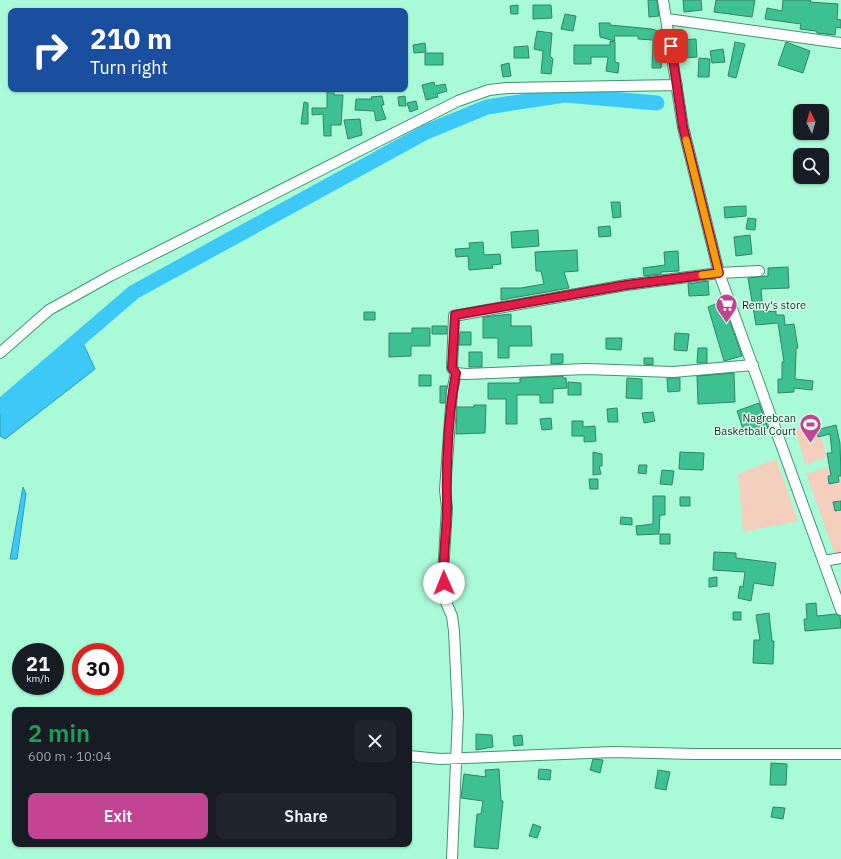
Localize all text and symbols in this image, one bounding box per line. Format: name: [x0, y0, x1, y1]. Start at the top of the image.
text: 210 m: [90, 20, 172, 57]
icon: right: [24, 24, 76, 76]
pin: [654, 29, 688, 63]
icon: arrive: [660, 35, 682, 57]
text: Turn right: [90, 56, 168, 79]
north arrow: [793, 104, 829, 140]
map controls: [793, 104, 829, 184]
button: search: [793, 148, 829, 184]
supermarket icon: Remy's store: [713, 292, 739, 325]
place label: Remy's store: [742, 298, 806, 312]
place label: Nagrebcan Basketball Court: [714, 411, 796, 438]
sports icon: Nagrebcan Basketball Court: [798, 411, 824, 444]
position arrow: [423, 562, 465, 604]
speed limit sign: 30: [72, 643, 124, 695]
text: 21: [26, 650, 50, 677]
text: km/h: [26, 672, 50, 685]
text: 2 min: [28, 717, 90, 749]
button: close: [354, 720, 396, 762]
text: 600 m · 10:04: [28, 748, 111, 765]
button: Exit: [28, 793, 208, 839]
button: Share: [216, 793, 396, 839]

